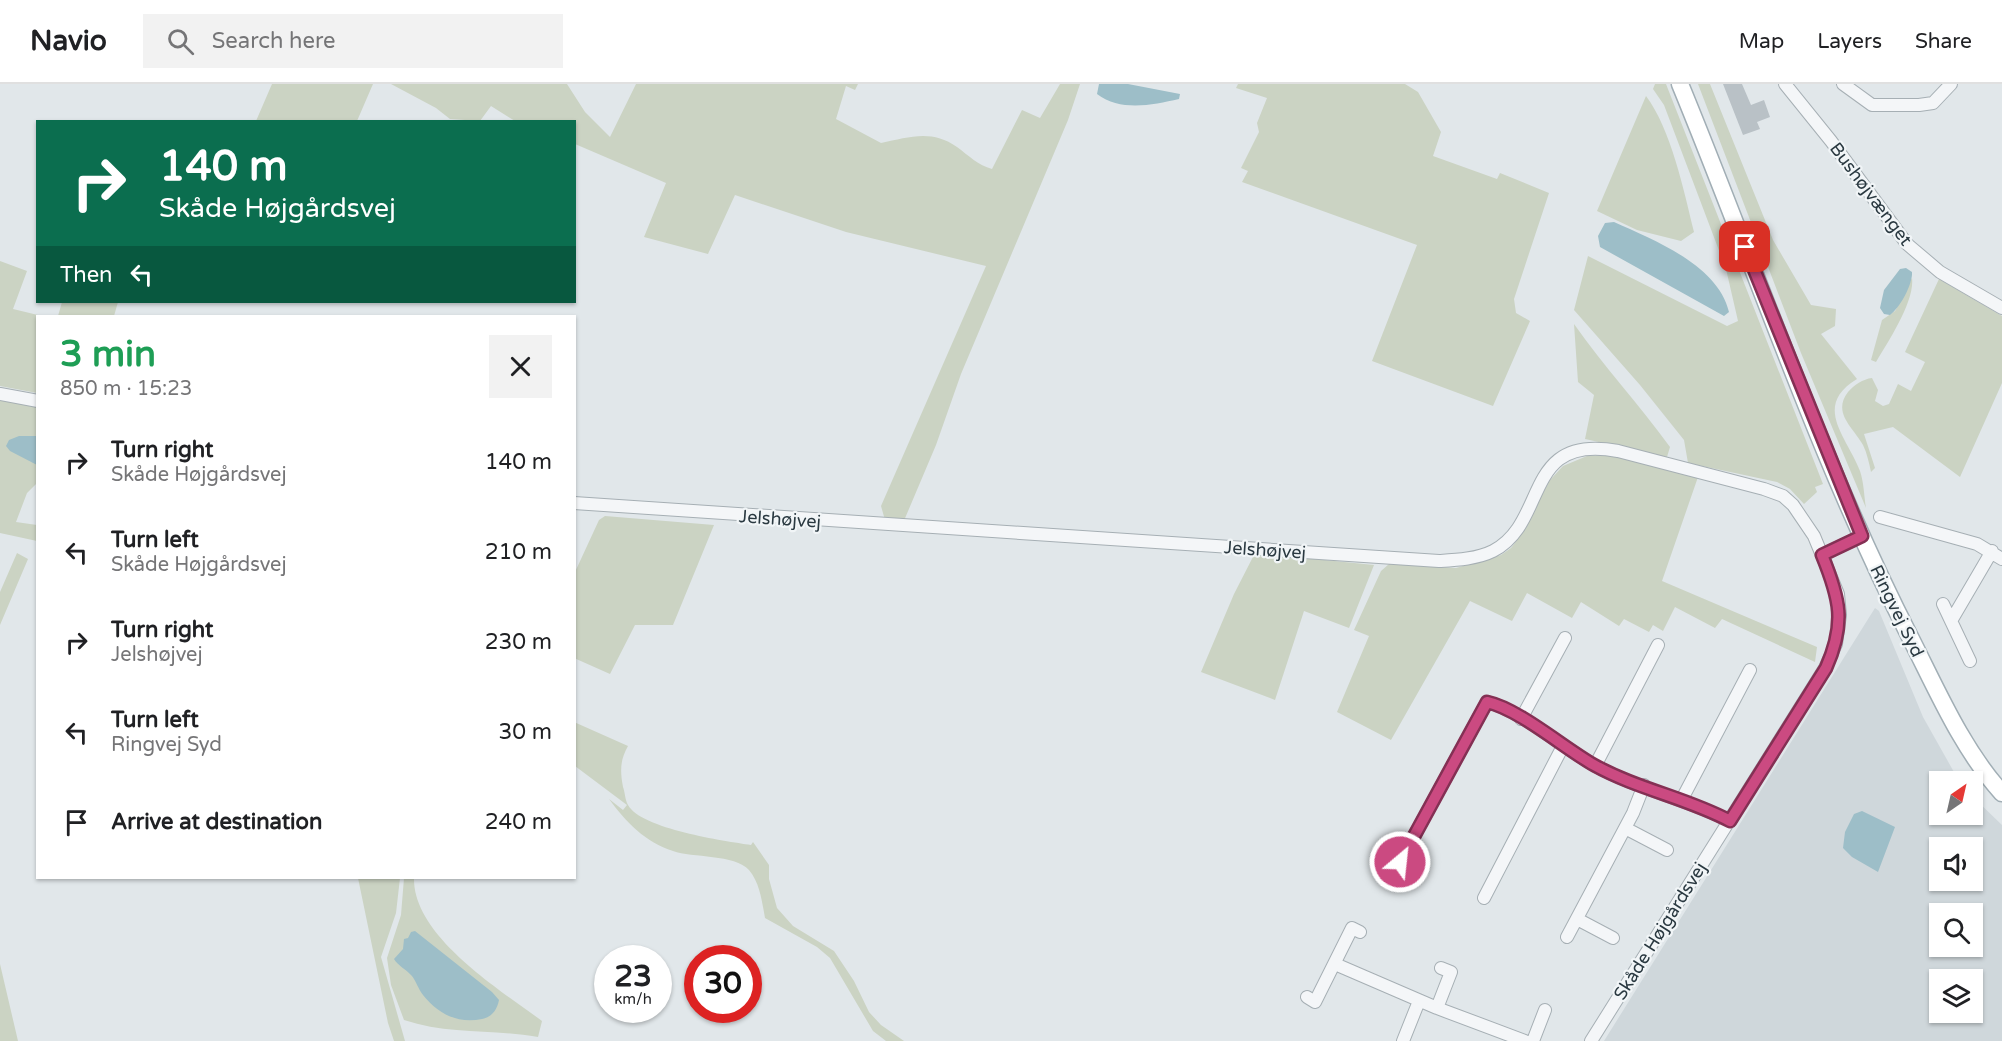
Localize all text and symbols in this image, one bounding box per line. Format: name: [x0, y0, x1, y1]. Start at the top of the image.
search box: [143, 14, 563, 68]
text: Navio: [30, 24, 107, 58]
icon: search: [164, 25, 197, 58]
text: Search here: [212, 28, 336, 54]
text: Map: [1739, 29, 1784, 54]
text: Layers: [1817, 29, 1882, 54]
text: Share: [1915, 29, 1972, 54]
street label: Bushøjvænget: [1825, 138, 1917, 250]
text: 140 m: [159, 141, 288, 192]
icon: right: [60, 144, 138, 222]
text: Skåde Højgårdsvej: [159, 192, 396, 225]
pin: [1719, 221, 1770, 272]
icon: arrive: [1728, 230, 1761, 263]
icon: left: [125, 258, 158, 291]
text: Then: [60, 262, 113, 288]
text: 3 min: [60, 333, 156, 376]
button: close: [489, 335, 552, 398]
text: 850 m · 15:23: [60, 377, 192, 401]
text: Turn right: [111, 437, 213, 463]
icon: right: [60, 446, 93, 479]
text: 140 m: [485, 449, 552, 475]
text: Skåde Højgårdsvej: [111, 463, 287, 487]
street label: Jelshøjvej: [738, 505, 822, 533]
text: Turn left: [111, 527, 199, 553]
icon: left: [60, 536, 93, 569]
street label: Jelshøjvej: [1223, 536, 1307, 564]
text: 210 m: [485, 539, 552, 565]
text: Skåde Højgårdsvej: [111, 553, 287, 577]
street label: Ringvej Syd: [1865, 561, 1929, 661]
text: Turn right: [111, 617, 213, 643]
icon: right: [60, 626, 93, 659]
text: 230 m: [485, 629, 552, 655]
text: Jelshøjvej: [111, 643, 203, 667]
text: Turn left: [111, 707, 199, 733]
icon: left: [60, 716, 93, 749]
text: 30 m: [498, 719, 552, 745]
text: Ringvej Syd: [111, 733, 222, 757]
north arrow: [1929, 771, 1983, 825]
map controls: [1929, 771, 1983, 1023]
icon: arrive: [60, 806, 93, 839]
text: Arrive at destination: [111, 809, 322, 835]
text: 240 m: [485, 809, 552, 835]
position arrow: [1368, 830, 1432, 894]
button: sound: [1929, 837, 1983, 891]
street label: Skåde Højgårdsvej: [1609, 858, 1711, 1004]
button: search: [1929, 903, 1983, 957]
speed limit sign: 30: [684, 945, 762, 1023]
text: 23: [614, 958, 652, 995]
button: layers: [1929, 969, 1983, 1023]
text: km/h: [614, 990, 652, 1008]

